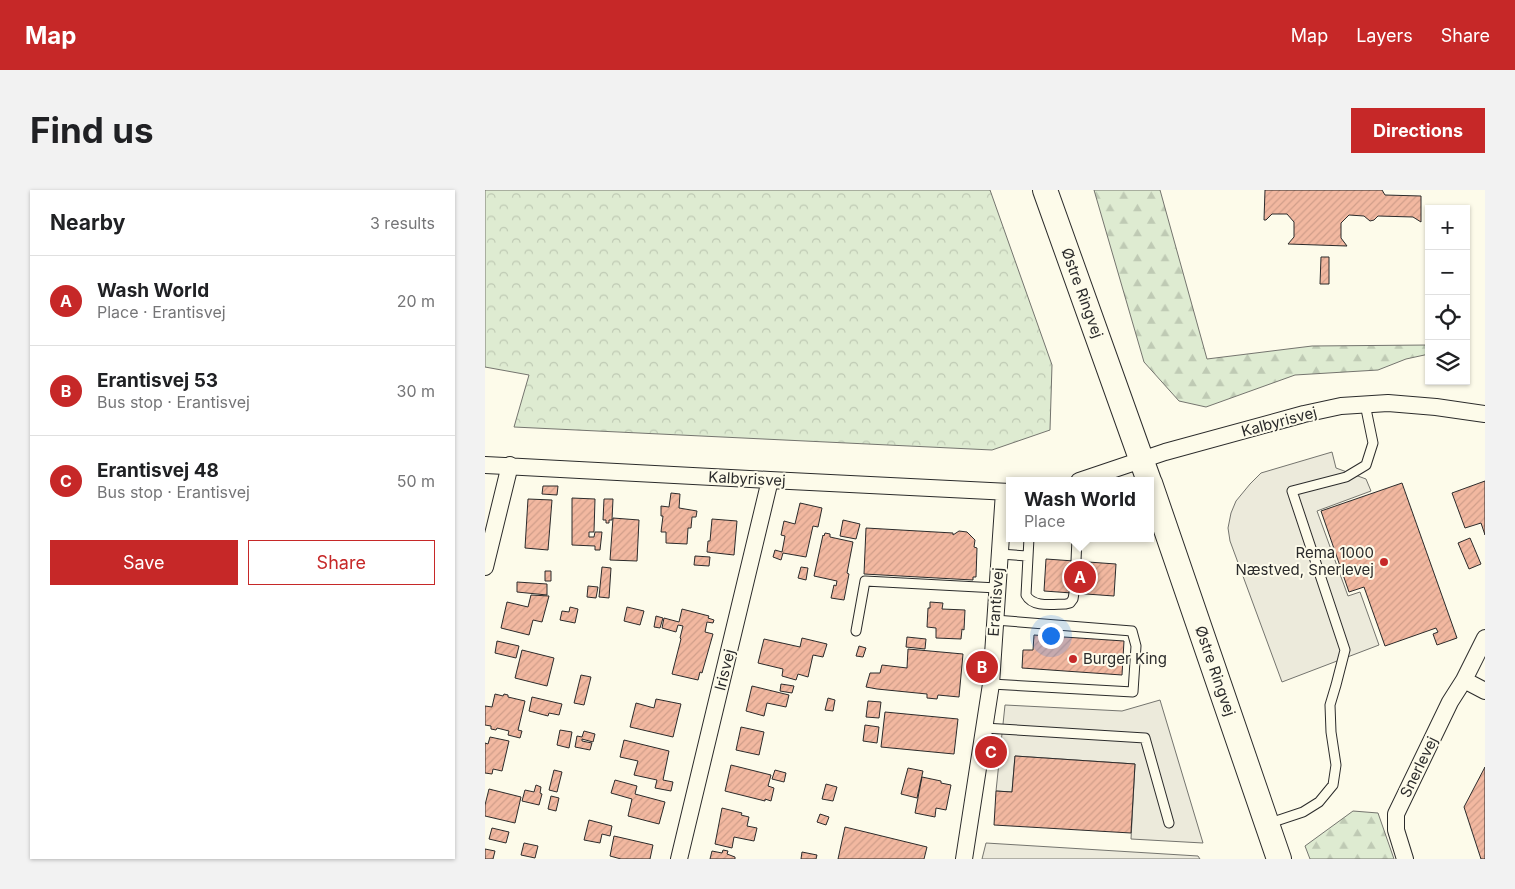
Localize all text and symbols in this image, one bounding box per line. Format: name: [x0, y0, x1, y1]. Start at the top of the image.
text: Map: [25, 21, 76, 50]
text: Map: [1291, 25, 1328, 46]
text: Layers: [1356, 25, 1413, 46]
text: Share: [1441, 25, 1490, 46]
button: Directions: [1351, 108, 1485, 153]
text: Find us: [30, 109, 154, 151]
map controls: [1425, 205, 1470, 385]
button: +: [1425, 205, 1470, 250]
text: Nearby: [50, 210, 125, 235]
text: 3 results: [370, 213, 435, 233]
street label: Østre Ringvej: [1057, 245, 1108, 340]
button: −: [1425, 250, 1470, 295]
text: Wash World: [97, 279, 209, 302]
text: A: [60, 291, 72, 311]
text: 20 m: [397, 291, 435, 311]
button: locate: [1425, 295, 1470, 340]
text: Place · Erantisvej: [97, 302, 226, 322]
button: layers: [1425, 340, 1470, 385]
text: Erantisvej 53: [97, 369, 218, 392]
text: B: [61, 381, 71, 401]
text: 30 m: [397, 381, 435, 401]
text: Bus stop · Erantisvej: [97, 392, 250, 412]
street label: Kalbyrisvej: [1239, 402, 1319, 441]
text: Erantisvej 48: [97, 459, 219, 482]
street label: Kalbyrisvej: [708, 467, 786, 490]
text: C: [60, 471, 72, 491]
text: 50 m: [397, 471, 435, 491]
popup: [1006, 477, 1154, 542]
text: Bus stop · Erantisvej: [97, 482, 250, 502]
text: Wash World: [1024, 488, 1136, 511]
text: Place: [1024, 511, 1065, 531]
button: Save: [50, 540, 238, 585]
button: Share: [248, 540, 435, 585]
place label: Rema 1000 Næstved, Snerlevej: [1235, 543, 1374, 579]
marker: Rema 1000 Næstved, Snerlevej: [1378, 556, 1390, 568]
pin: A: [1064, 558, 1096, 596]
street label: Erantisvej: [984, 567, 1007, 637]
your location: [1038, 623, 1064, 649]
street label: Østre Ringvej: [1191, 623, 1240, 719]
street label: Irisvej: [710, 647, 739, 693]
pin: B: [966, 648, 998, 686]
place label: Burger King: [1083, 649, 1167, 668]
marker: Burger King: [1067, 653, 1079, 665]
pin: C: [975, 733, 1007, 771]
street label: Snerlevej: [1396, 733, 1441, 800]

